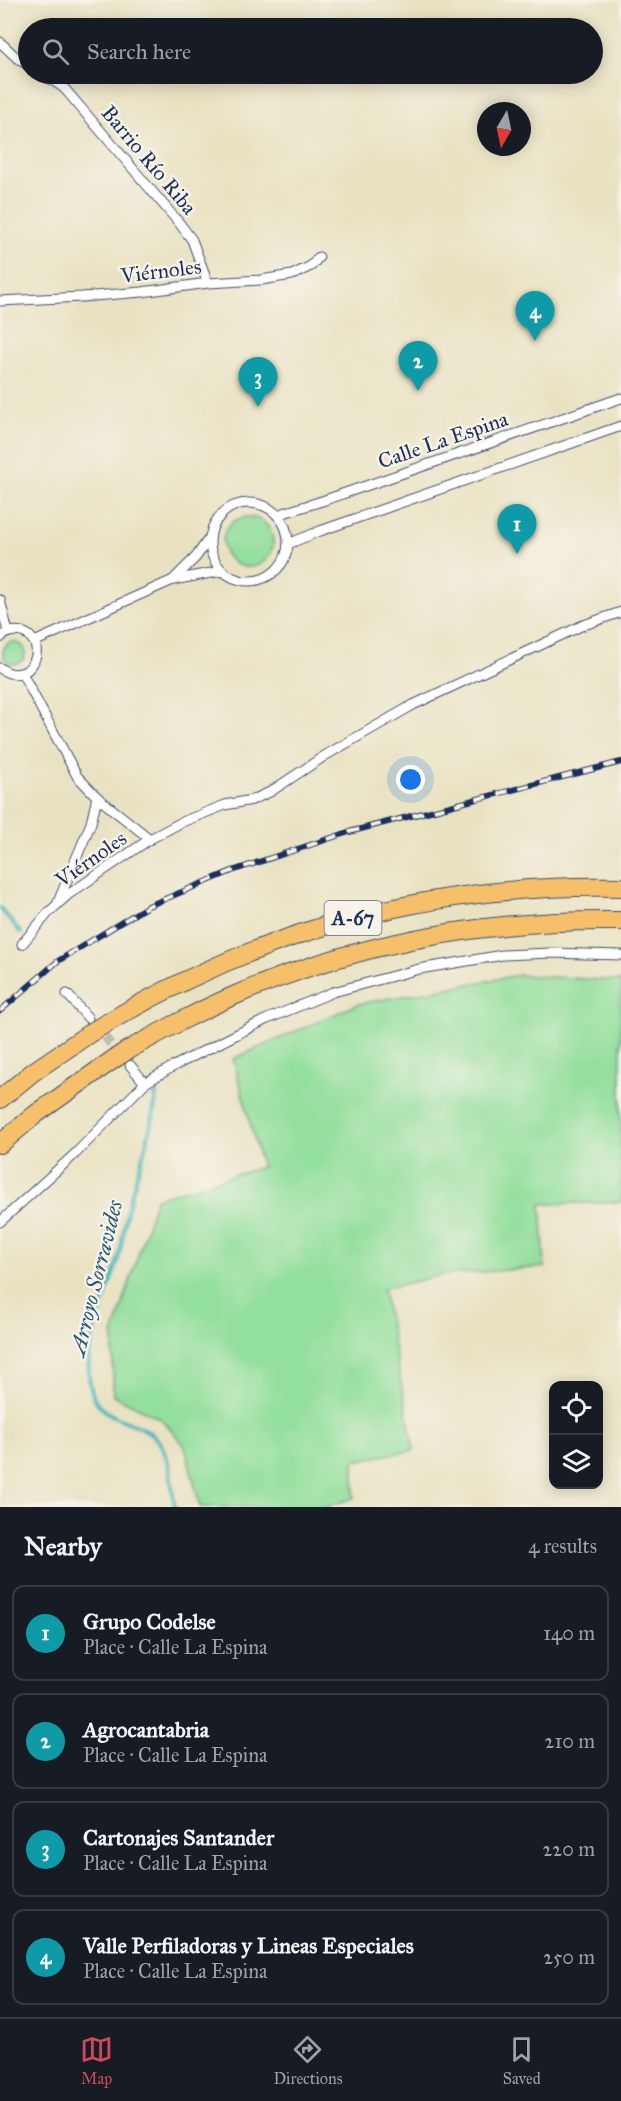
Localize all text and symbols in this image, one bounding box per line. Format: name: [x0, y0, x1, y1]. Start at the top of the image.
search box: [18, 18, 603, 84]
icon: search: [39, 35, 72, 68]
text: Search here: [87, 38, 191, 65]
street label: Barrio Río Riba: [96, 100, 202, 220]
north arrow: [477, 102, 531, 156]
street label: Viérnoles: [118, 253, 203, 289]
pin: 4: [516, 292, 554, 341]
pin: 2: [398, 342, 438, 391]
pin: 3: [238, 358, 278, 407]
street label: Calle La Espina: [375, 406, 512, 474]
pin: 1: [498, 504, 536, 554]
your location: [396, 765, 425, 794]
street label: Viérnoles: [50, 825, 132, 893]
road number: A-67: [324, 901, 382, 935]
water label: Arroyo Sorravides: [63, 1197, 128, 1360]
map controls: [549, 1381, 603, 1489]
button: locate: [549, 1381, 603, 1435]
button: layers: [549, 1435, 603, 1489]
text: Nearby: [24, 1530, 102, 1562]
text: 4 results: [528, 1534, 597, 1558]
text: Grupo Codelse: [83, 1608, 216, 1635]
text: 1: [42, 1621, 49, 1645]
text: 140 m: [543, 1621, 595, 1645]
text: Place · Calle La Espina: [83, 1635, 267, 1659]
text: Agrocantabria: [83, 1716, 209, 1743]
text: 2: [41, 1729, 50, 1753]
text: 210 m: [545, 1729, 595, 1753]
text: Place · Calle La Espina: [83, 1743, 267, 1767]
text: Cartonajes Santander: [83, 1824, 274, 1851]
text: 3: [42, 1837, 50, 1861]
text: 220 m: [543, 1837, 595, 1861]
text: Place · Calle La Espina: [83, 1851, 267, 1875]
text: Valle Perfiladoras y Lineas Especiales: [83, 1932, 414, 1959]
text: 4: [40, 1945, 51, 1969]
text: 250 m: [543, 1945, 595, 1969]
text: Place · Calle La Espina: [83, 1959, 267, 1983]
tab: Map: [80, 2033, 113, 2088]
tab: Directions: [273, 2033, 342, 2088]
tab: Saved: [503, 2033, 541, 2088]

